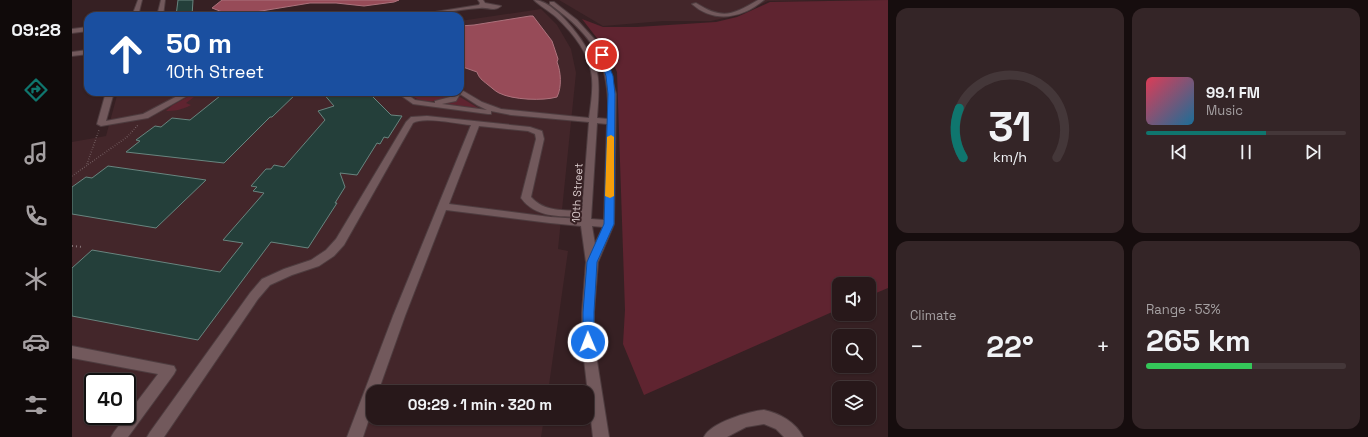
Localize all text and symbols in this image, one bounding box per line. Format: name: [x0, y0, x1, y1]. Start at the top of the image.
text: 09:28: [11, 18, 61, 41]
text: 50 m: [166, 25, 232, 61]
icon: ahead: [100, 28, 152, 80]
pin: [585, 38, 619, 72]
icon: arrive: [591, 44, 613, 66]
text: 10th Street: [166, 60, 264, 83]
icon: directions: [22, 76, 50, 104]
text: 99.1 FM: [1206, 83, 1260, 102]
text: 31: [988, 100, 1032, 153]
text: Music: [1206, 102, 1243, 119]
icon: music: [22, 139, 50, 167]
icon: previous: [1168, 141, 1190, 163]
icon: pause: [1235, 141, 1257, 163]
icon: next: [1302, 141, 1324, 163]
text: km/h: [993, 148, 1027, 166]
street label: 10th Street: [568, 163, 586, 223]
icon: phone: [22, 202, 50, 230]
icon: climate: [22, 265, 50, 293]
map controls: [832, 277, 876, 425]
button: sound: [832, 277, 876, 321]
text: Range · 53%: [1146, 301, 1220, 318]
text: Climate: [910, 307, 956, 324]
position arrow: [567, 321, 609, 363]
text: 265 km: [1146, 321, 1251, 360]
text: 22°: [986, 327, 1034, 366]
icon: car: [22, 328, 50, 356]
button: search: [832, 329, 876, 373]
text: −: [910, 332, 924, 360]
text: +: [1096, 332, 1110, 360]
speed limit sign: 40: [84, 373, 136, 425]
button: layers: [832, 381, 876, 425]
icon: filters: [22, 391, 50, 419]
text: 09:29 · 1 min · 320 m: [408, 395, 552, 414]

